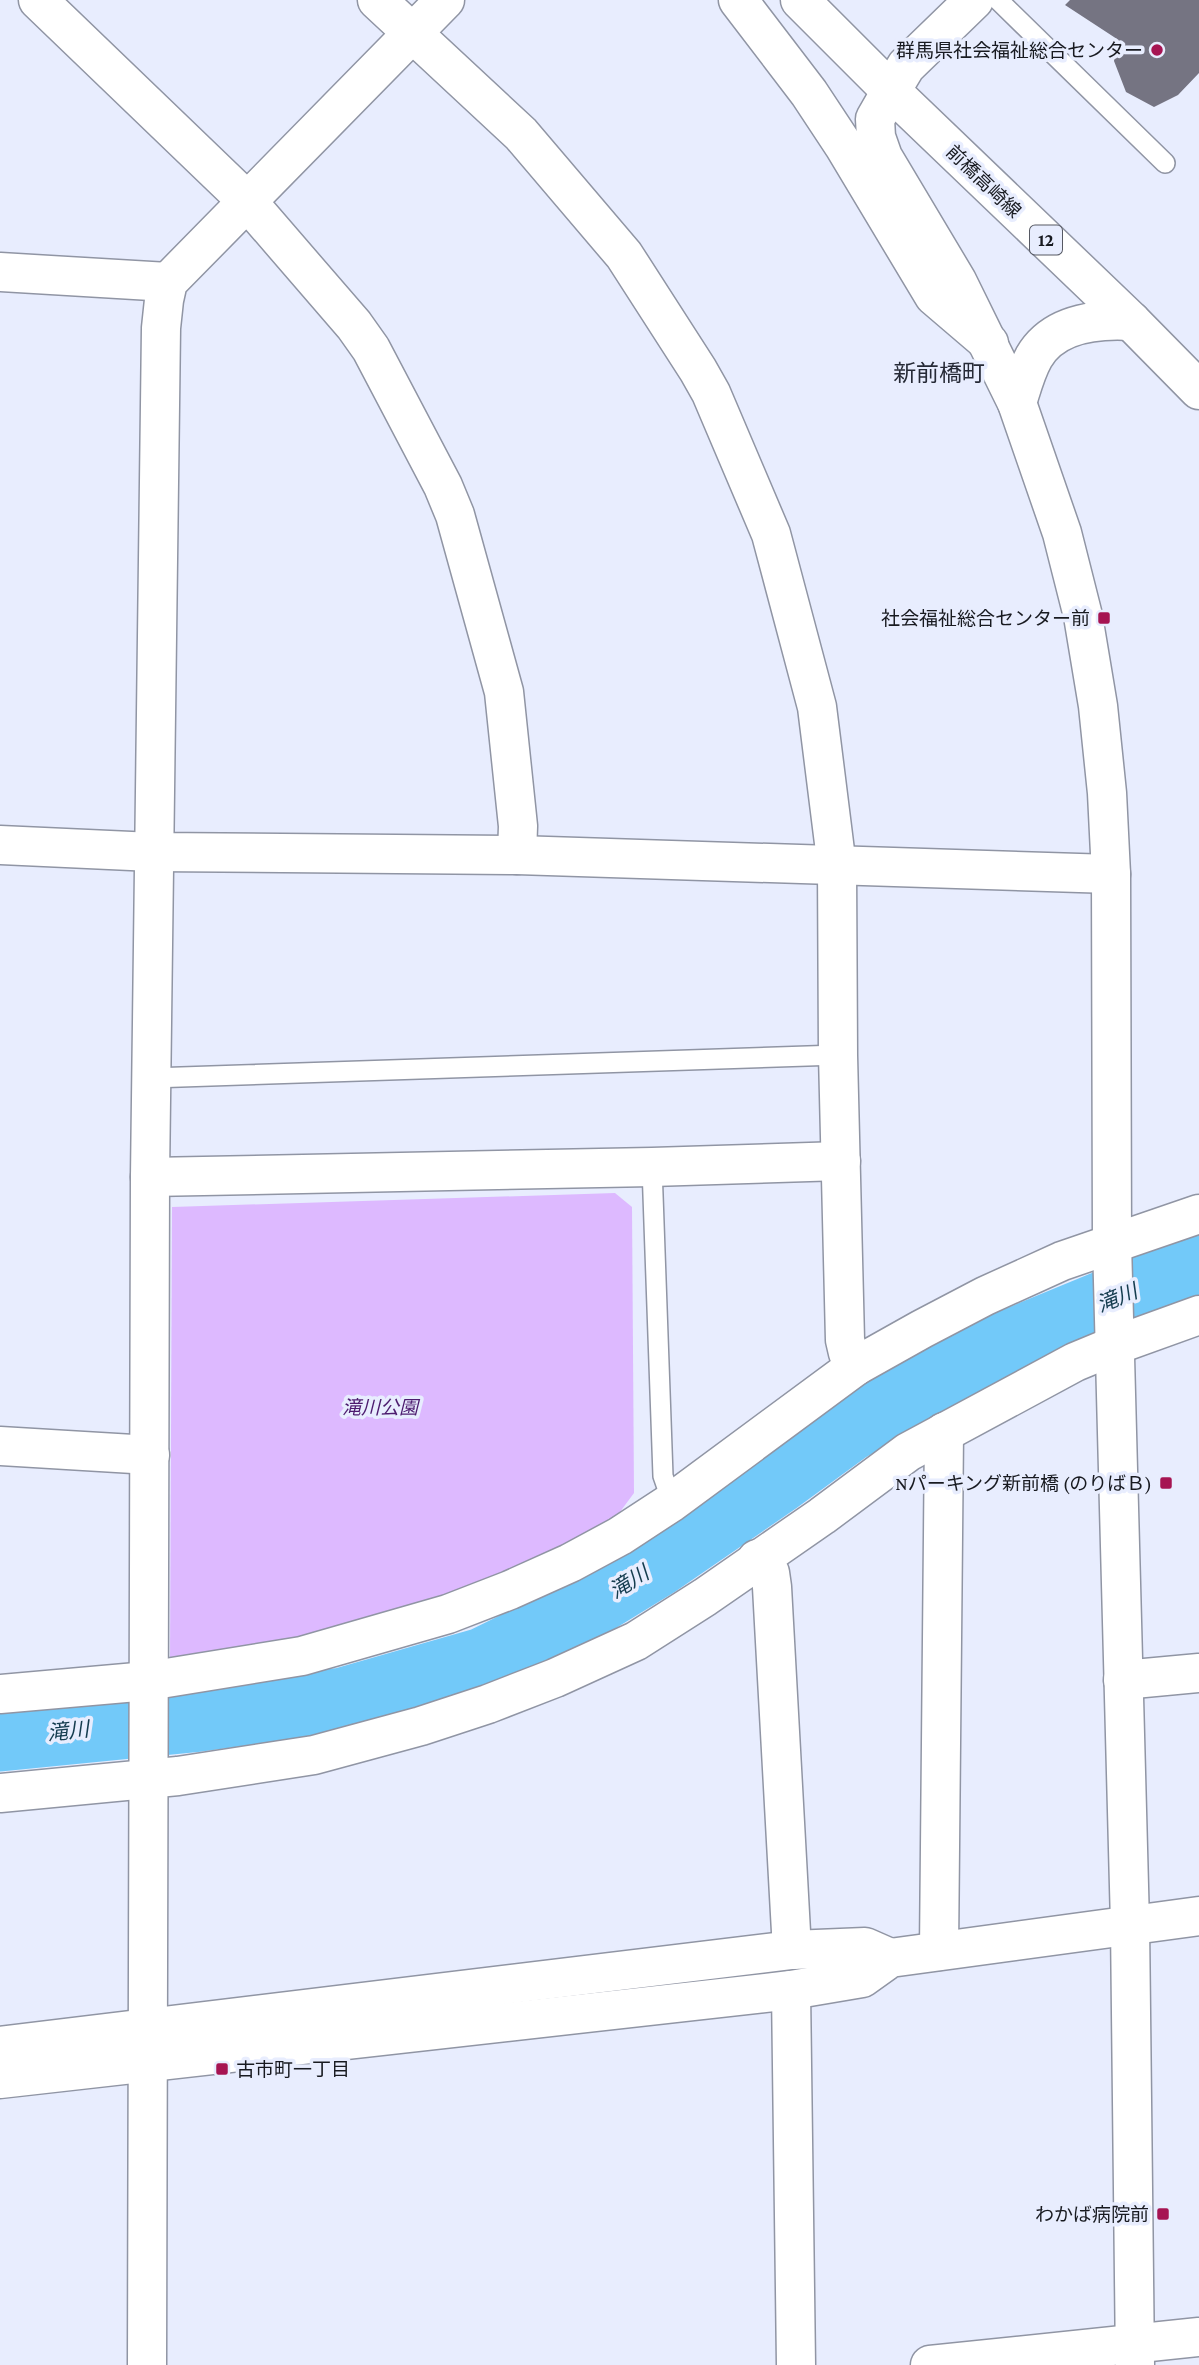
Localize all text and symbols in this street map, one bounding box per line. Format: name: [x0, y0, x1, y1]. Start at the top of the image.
place label: 群馬県社会福祉総合センター: [896, 40, 1143, 61]
marker: 群馬県社会福祉総合センター: [1149, 42, 1165, 58]
street label: 前橋高崎線: [942, 141, 1025, 222]
road number: 12: [1030, 226, 1062, 254]
district label: 新前橋町: [893, 360, 985, 386]
place label: 社会福祉総合センター前: [881, 608, 1090, 629]
marker: 社会福祉総合センター前: [1096, 610, 1112, 626]
water label: 滝川: [1093, 1278, 1143, 1317]
park label: 滝川公園: [342, 1397, 421, 1418]
place label: Nパーキング新前橋 (のりばＢ): [895, 1473, 1152, 1495]
marker: Nパーキング新前橋 (のりばＢ): [1158, 1475, 1174, 1491]
water label: 滝川: [605, 1560, 655, 1603]
water label: 滝川: [46, 1717, 92, 1745]
place label: 古市町一丁目: [236, 2059, 350, 2080]
marker: 古市町一丁目: [214, 2061, 230, 2077]
place label: わかば病院前: [1035, 2204, 1149, 2225]
marker: わかば病院前: [1155, 2206, 1171, 2222]

